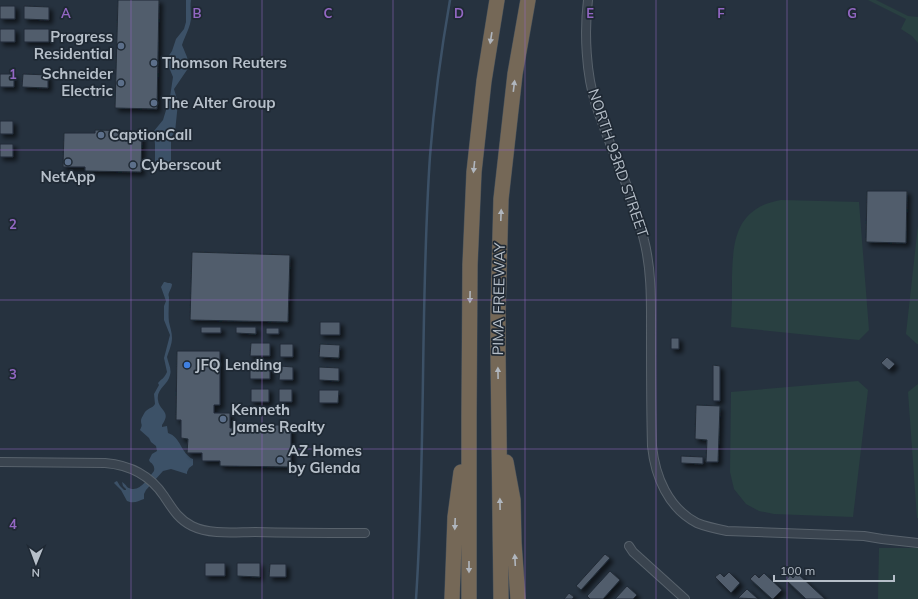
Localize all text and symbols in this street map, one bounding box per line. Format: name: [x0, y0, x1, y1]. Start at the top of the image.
text: A: [61, 5, 71, 21]
text: B: [193, 5, 202, 21]
text: C: [324, 5, 333, 21]
text: D: [454, 5, 464, 21]
text: E: [586, 5, 594, 21]
text: F: [717, 5, 725, 21]
text: G: [847, 5, 857, 21]
place label: Progress Residential: [34, 27, 113, 63]
one-way arrow: [488, 32, 494, 45]
marker: Progress Residential: [116, 41, 126, 51]
place label: Thomson Reuters: [162, 53, 287, 72]
marker: Thomson Reuters: [149, 58, 159, 68]
place label: Schneider Electric: [42, 64, 113, 100]
text: 1: [9, 66, 17, 82]
marker: Schneider Electric: [116, 78, 126, 88]
one-way arrow: [511, 80, 517, 92]
street label: NORTH 93RD STREET: [584, 86, 653, 240]
place label: The Alter Group: [162, 93, 276, 112]
marker: The Alter Group: [149, 98, 159, 108]
place label: CaptionCall: [109, 125, 192, 144]
marker: CaptionCall: [96, 130, 106, 140]
place label: Cyberscout: [141, 155, 221, 174]
marker: NetApp: [63, 157, 73, 167]
marker: Cyberscout: [128, 160, 138, 170]
one-way arrow: [471, 161, 477, 173]
place label: NetApp: [40, 167, 96, 186]
one-way arrow: [498, 208, 504, 221]
text: 2: [9, 216, 17, 232]
street label: PIMA FREEWAY: [488, 242, 509, 356]
one-way arrow: [467, 291, 473, 304]
place label: JFQ Lending: [195, 355, 282, 374]
marker: JFQ Lending: [182, 360, 192, 370]
text: 3: [9, 366, 17, 382]
one-way arrow: [495, 366, 501, 379]
place label: Kenneth James Realty: [231, 400, 326, 436]
marker: Kenneth James Realty: [218, 414, 228, 424]
place label: AZ Homes by Glenda: [288, 441, 362, 477]
marker: AZ Homes by Glenda: [275, 455, 285, 465]
one-way arrow: [497, 497, 503, 510]
text: 4: [9, 516, 17, 532]
one-way arrow: [452, 518, 458, 531]
north arrow: [16, 543, 56, 583]
one-way arrow: [512, 554, 519, 566]
scale bar: [774, 557, 894, 583]
one-way arrow: [466, 561, 472, 574]
text: 100 m: [780, 563, 815, 578]
text: N: [32, 566, 40, 580]

